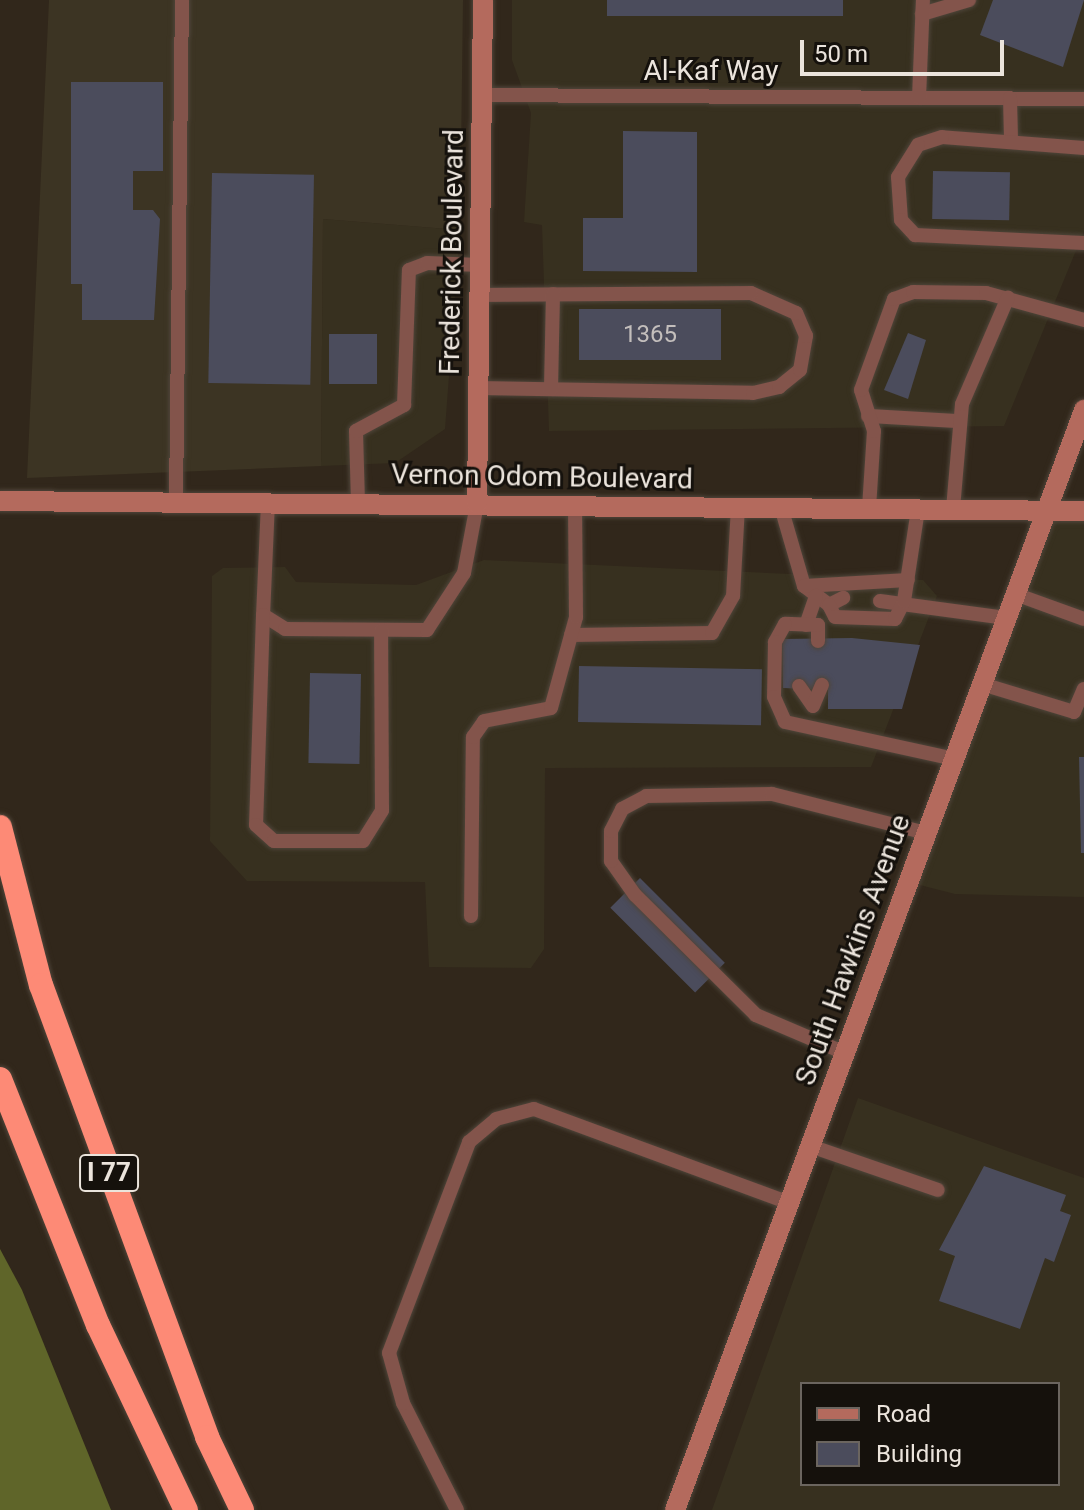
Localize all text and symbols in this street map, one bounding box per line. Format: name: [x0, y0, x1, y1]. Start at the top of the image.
scale bar: [804, 24, 1008, 74]
text: 50 m: [814, 40, 868, 68]
street label: Al-Kaf Way: [644, 54, 778, 88]
street label: Frederick Boulevard: [433, 129, 471, 375]
house number: 1365: [623, 321, 677, 349]
street label: Vernon Odom Boulevard: [391, 458, 693, 496]
street label: South Hawkins Avenue: [788, 810, 918, 1090]
road number: I 77: [79, 1151, 139, 1195]
legend: [800, 1382, 1060, 1486]
text: Road: [876, 1400, 931, 1428]
text: Building: [876, 1440, 962, 1468]

